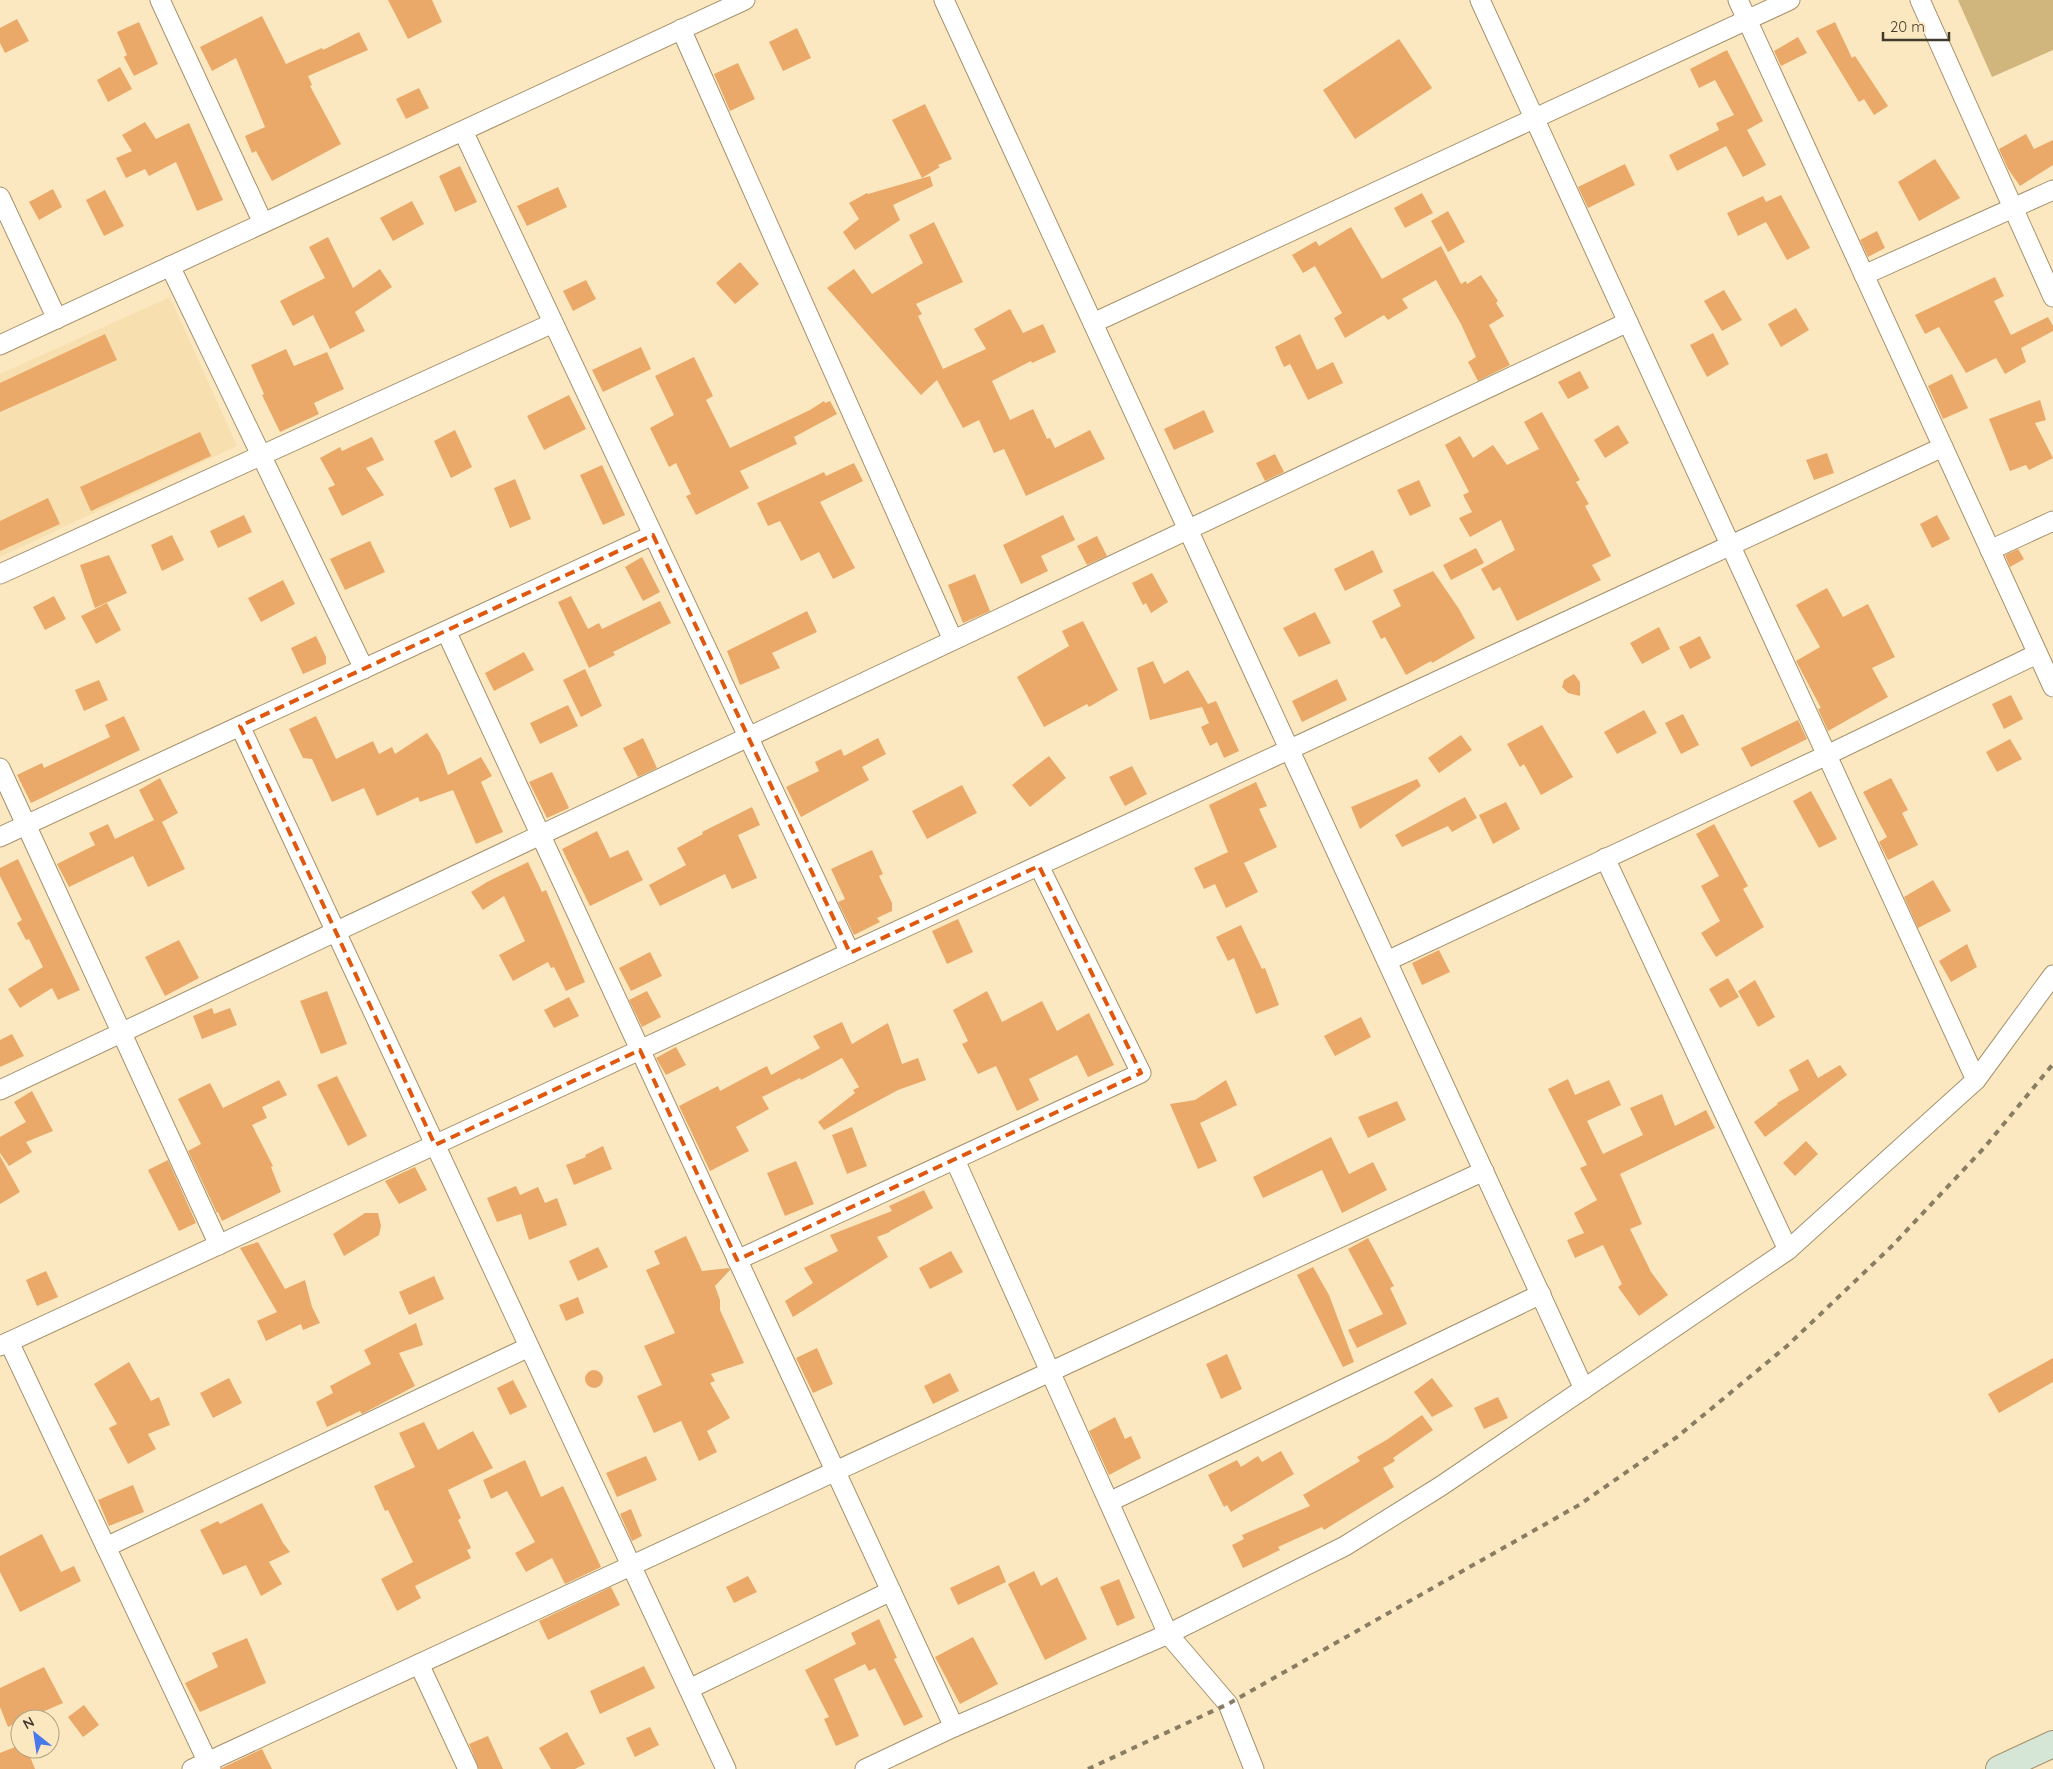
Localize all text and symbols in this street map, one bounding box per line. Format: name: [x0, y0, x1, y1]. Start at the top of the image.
scale bar: [1883, 10, 1949, 42]
text: 20 m: [1890, 17, 1925, 36]
north arrow: [10, 1709, 60, 1759]
text: N: [20, 1712, 37, 1733]

